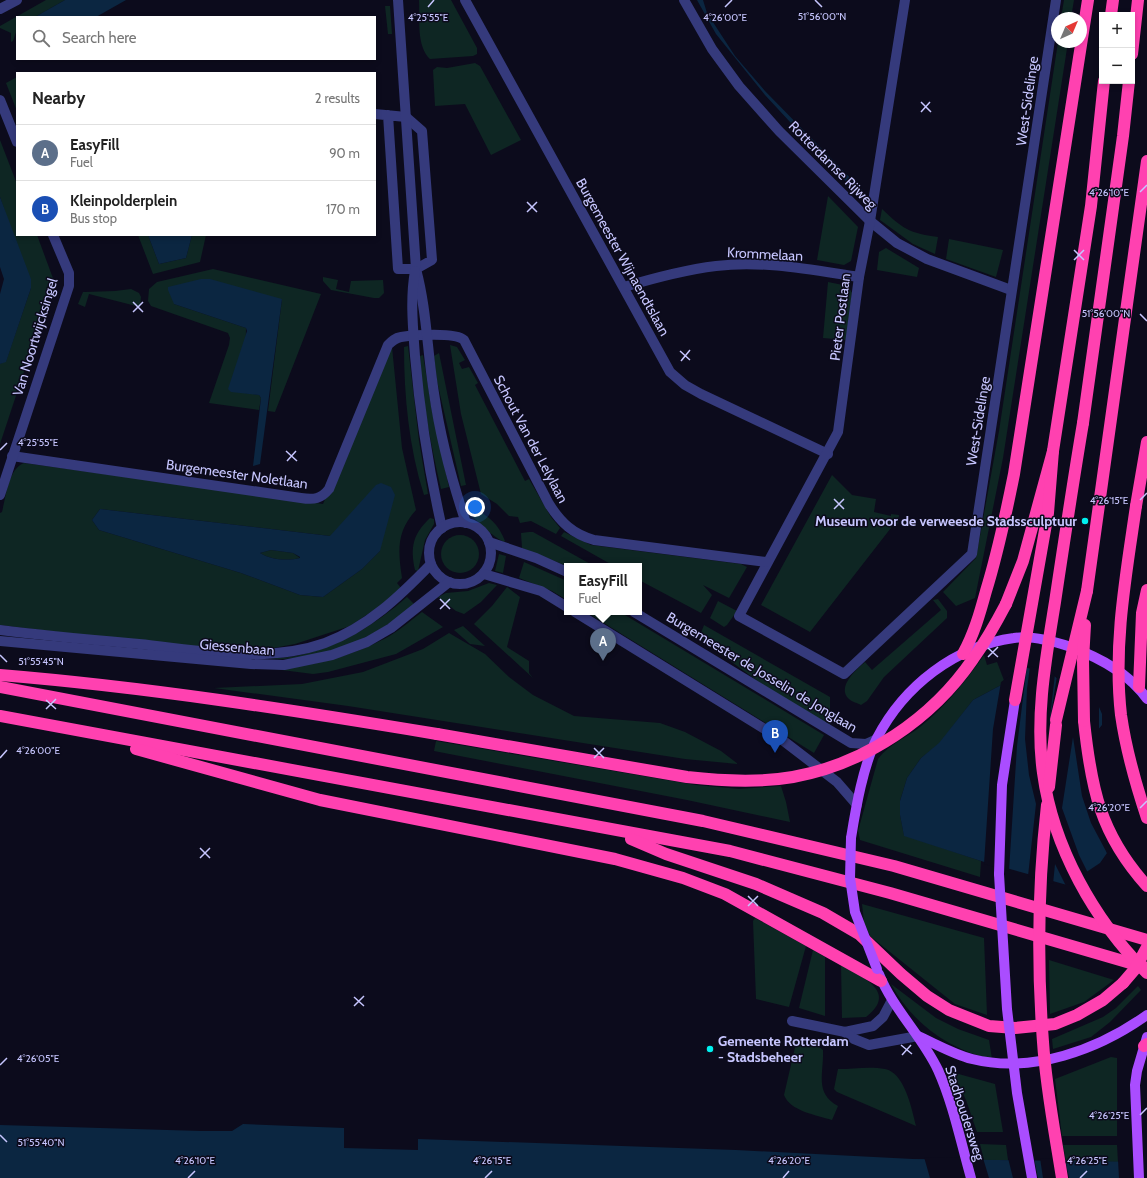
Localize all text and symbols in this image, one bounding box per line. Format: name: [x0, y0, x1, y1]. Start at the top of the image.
text: 51°56'00"N: [798, 10, 846, 23]
text: 4°25'55"E: [408, 11, 449, 24]
text: 4°26'00"E: [703, 11, 747, 24]
north arrow: [1051, 12, 1087, 48]
map controls: [1099, 12, 1135, 84]
button: +: [1099, 12, 1135, 48]
search box: [16, 16, 376, 60]
icon: search: [30, 27, 52, 49]
text: Search here: [62, 29, 137, 47]
button: −: [1099, 48, 1135, 84]
street label: West-Sidelinge: [1012, 55, 1042, 147]
text: Nearby: [32, 88, 85, 108]
text: 2 results: [315, 90, 360, 106]
street label: Rotterdamse Rijweg: [785, 117, 882, 214]
text: EasyFill: [70, 136, 119, 154]
text: A: [41, 145, 49, 161]
text: 90 m: [329, 145, 360, 161]
text: Fuel: [70, 154, 93, 170]
street label: Burgemeester Wijnaendtslaan: [572, 175, 674, 339]
text: 4°26'10"E: [1089, 186, 1130, 199]
text: Kleinpolderplein: [70, 192, 177, 210]
text: B: [41, 201, 49, 217]
text: 170 m: [326, 201, 360, 217]
text: Bus stop: [70, 210, 117, 226]
street label: Krommelaan: [726, 243, 804, 265]
street label: Pieter Postlaan: [826, 272, 854, 362]
street label: Van Noortwijcksingel: [8, 275, 62, 398]
text: 51°56'00"N: [1082, 307, 1130, 320]
street label: Schout Van der Lelylaan: [490, 372, 572, 506]
street label: West-Sidelinge: [962, 375, 994, 467]
text: 4°25'55"E: [18, 436, 59, 449]
street label: Burgemeester Noletlaan: [165, 455, 309, 493]
text: 4°26'15"E: [1090, 494, 1129, 507]
your location: [465, 497, 485, 517]
place label: Museum voor de verweesde Stadssculptuur: [815, 512, 1077, 530]
marker: Museum voor de verweesde Stadssculptuur: [1080, 516, 1090, 526]
popup: [564, 563, 642, 615]
text: EasyFill: [578, 572, 628, 590]
text: Fuel: [578, 590, 601, 606]
street label: Burgemeester de Josselin de Jonglaan: [664, 608, 860, 736]
pin: A: [590, 628, 616, 661]
street label: Giessenbaan: [199, 635, 275, 659]
text: 51°55'45"N: [18, 655, 64, 668]
pin: B: [762, 720, 788, 753]
text: 4°26'00"E: [16, 744, 60, 757]
text: 4°26'20"E: [1088, 801, 1131, 814]
place label: Gemeente Rotterdam - Stadsbeheer: [718, 1032, 849, 1066]
marker: Gemeente Rotterdam - Stadsbeheer: [705, 1044, 715, 1054]
text: 4°26'05"E: [17, 1052, 60, 1065]
street label: Stadhoudersweg: [941, 1063, 989, 1164]
text: 4°26'25"E: [1089, 1109, 1130, 1122]
text: 51°55'40"N: [18, 1136, 64, 1149]
text: 4°26'10"E: [175, 1154, 216, 1167]
text: 4°26'15"E: [473, 1154, 512, 1167]
text: 4°26'20"E: [768, 1154, 811, 1167]
text: 4°26'25"E: [1067, 1154, 1108, 1167]

